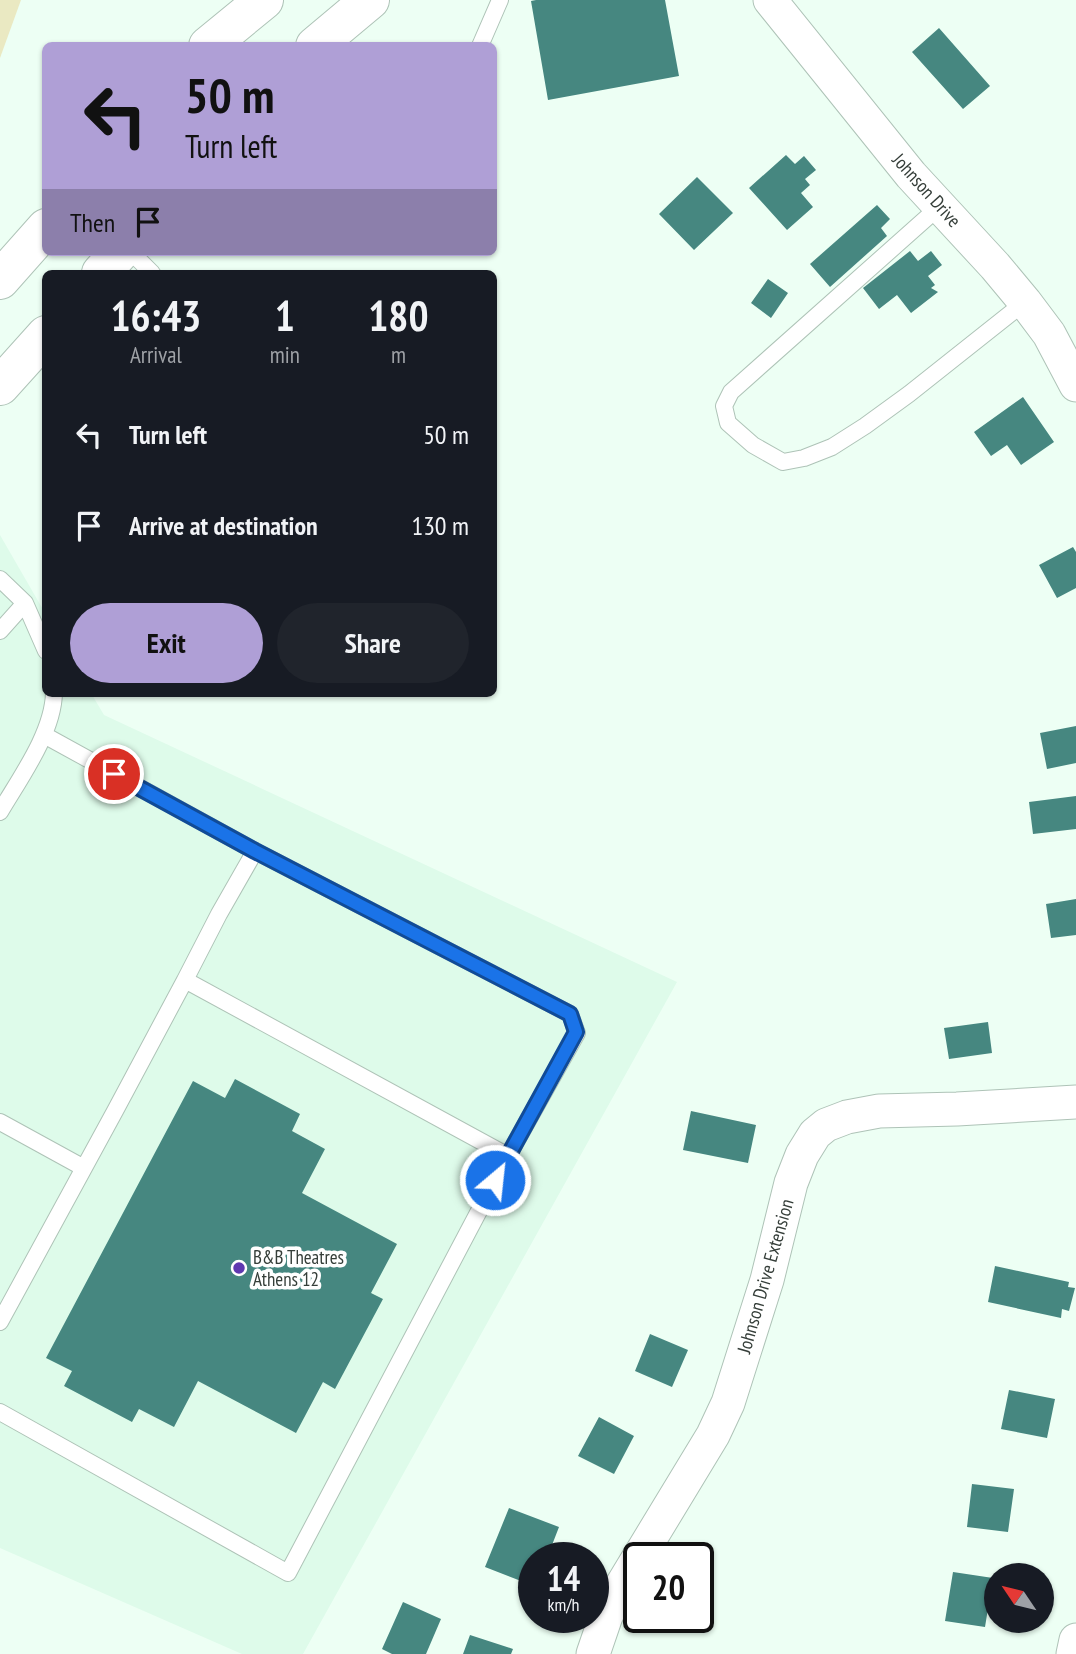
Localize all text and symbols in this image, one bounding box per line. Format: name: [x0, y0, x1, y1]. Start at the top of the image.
text: 50 m: [185, 63, 274, 127]
icon: left: [70, 70, 161, 161]
text: Turn left: [185, 125, 277, 167]
street label: Johnson Drive: [887, 147, 966, 232]
icon: arrive: [129, 203, 167, 241]
text: Then: [70, 206, 115, 239]
text: 16:43: [110, 288, 201, 343]
text: 1: [275, 288, 295, 343]
text: 180: [368, 288, 429, 343]
text: Arrival: [130, 340, 182, 369]
text: min: [270, 340, 300, 369]
text: m: [391, 340, 406, 369]
icon: left: [70, 416, 108, 454]
text: Turn left: [129, 418, 207, 451]
text: 50 m: [423, 418, 469, 451]
icon: arrive: [70, 507, 108, 545]
text: Arrive at destination: [129, 509, 318, 542]
text: 130 m: [411, 509, 469, 542]
button: Exit: [70, 603, 263, 683]
button: Share: [277, 603, 469, 683]
pin: [84, 744, 144, 804]
icon: arrive: [95, 755, 133, 793]
position arrow: [458, 1143, 532, 1217]
street label: Johnson Drive Extension: [731, 1196, 798, 1357]
place label: B&B Theatres Athens 12: [253, 1245, 344, 1291]
marker: B&B Theatres Athens 12: [231, 1260, 247, 1276]
speed limit sign: 20: [623, 1542, 714, 1633]
text: 14: [547, 1555, 580, 1601]
north arrow: [984, 1563, 1054, 1633]
map controls: [984, 1563, 1054, 1633]
text: km/h: [548, 1593, 579, 1616]

